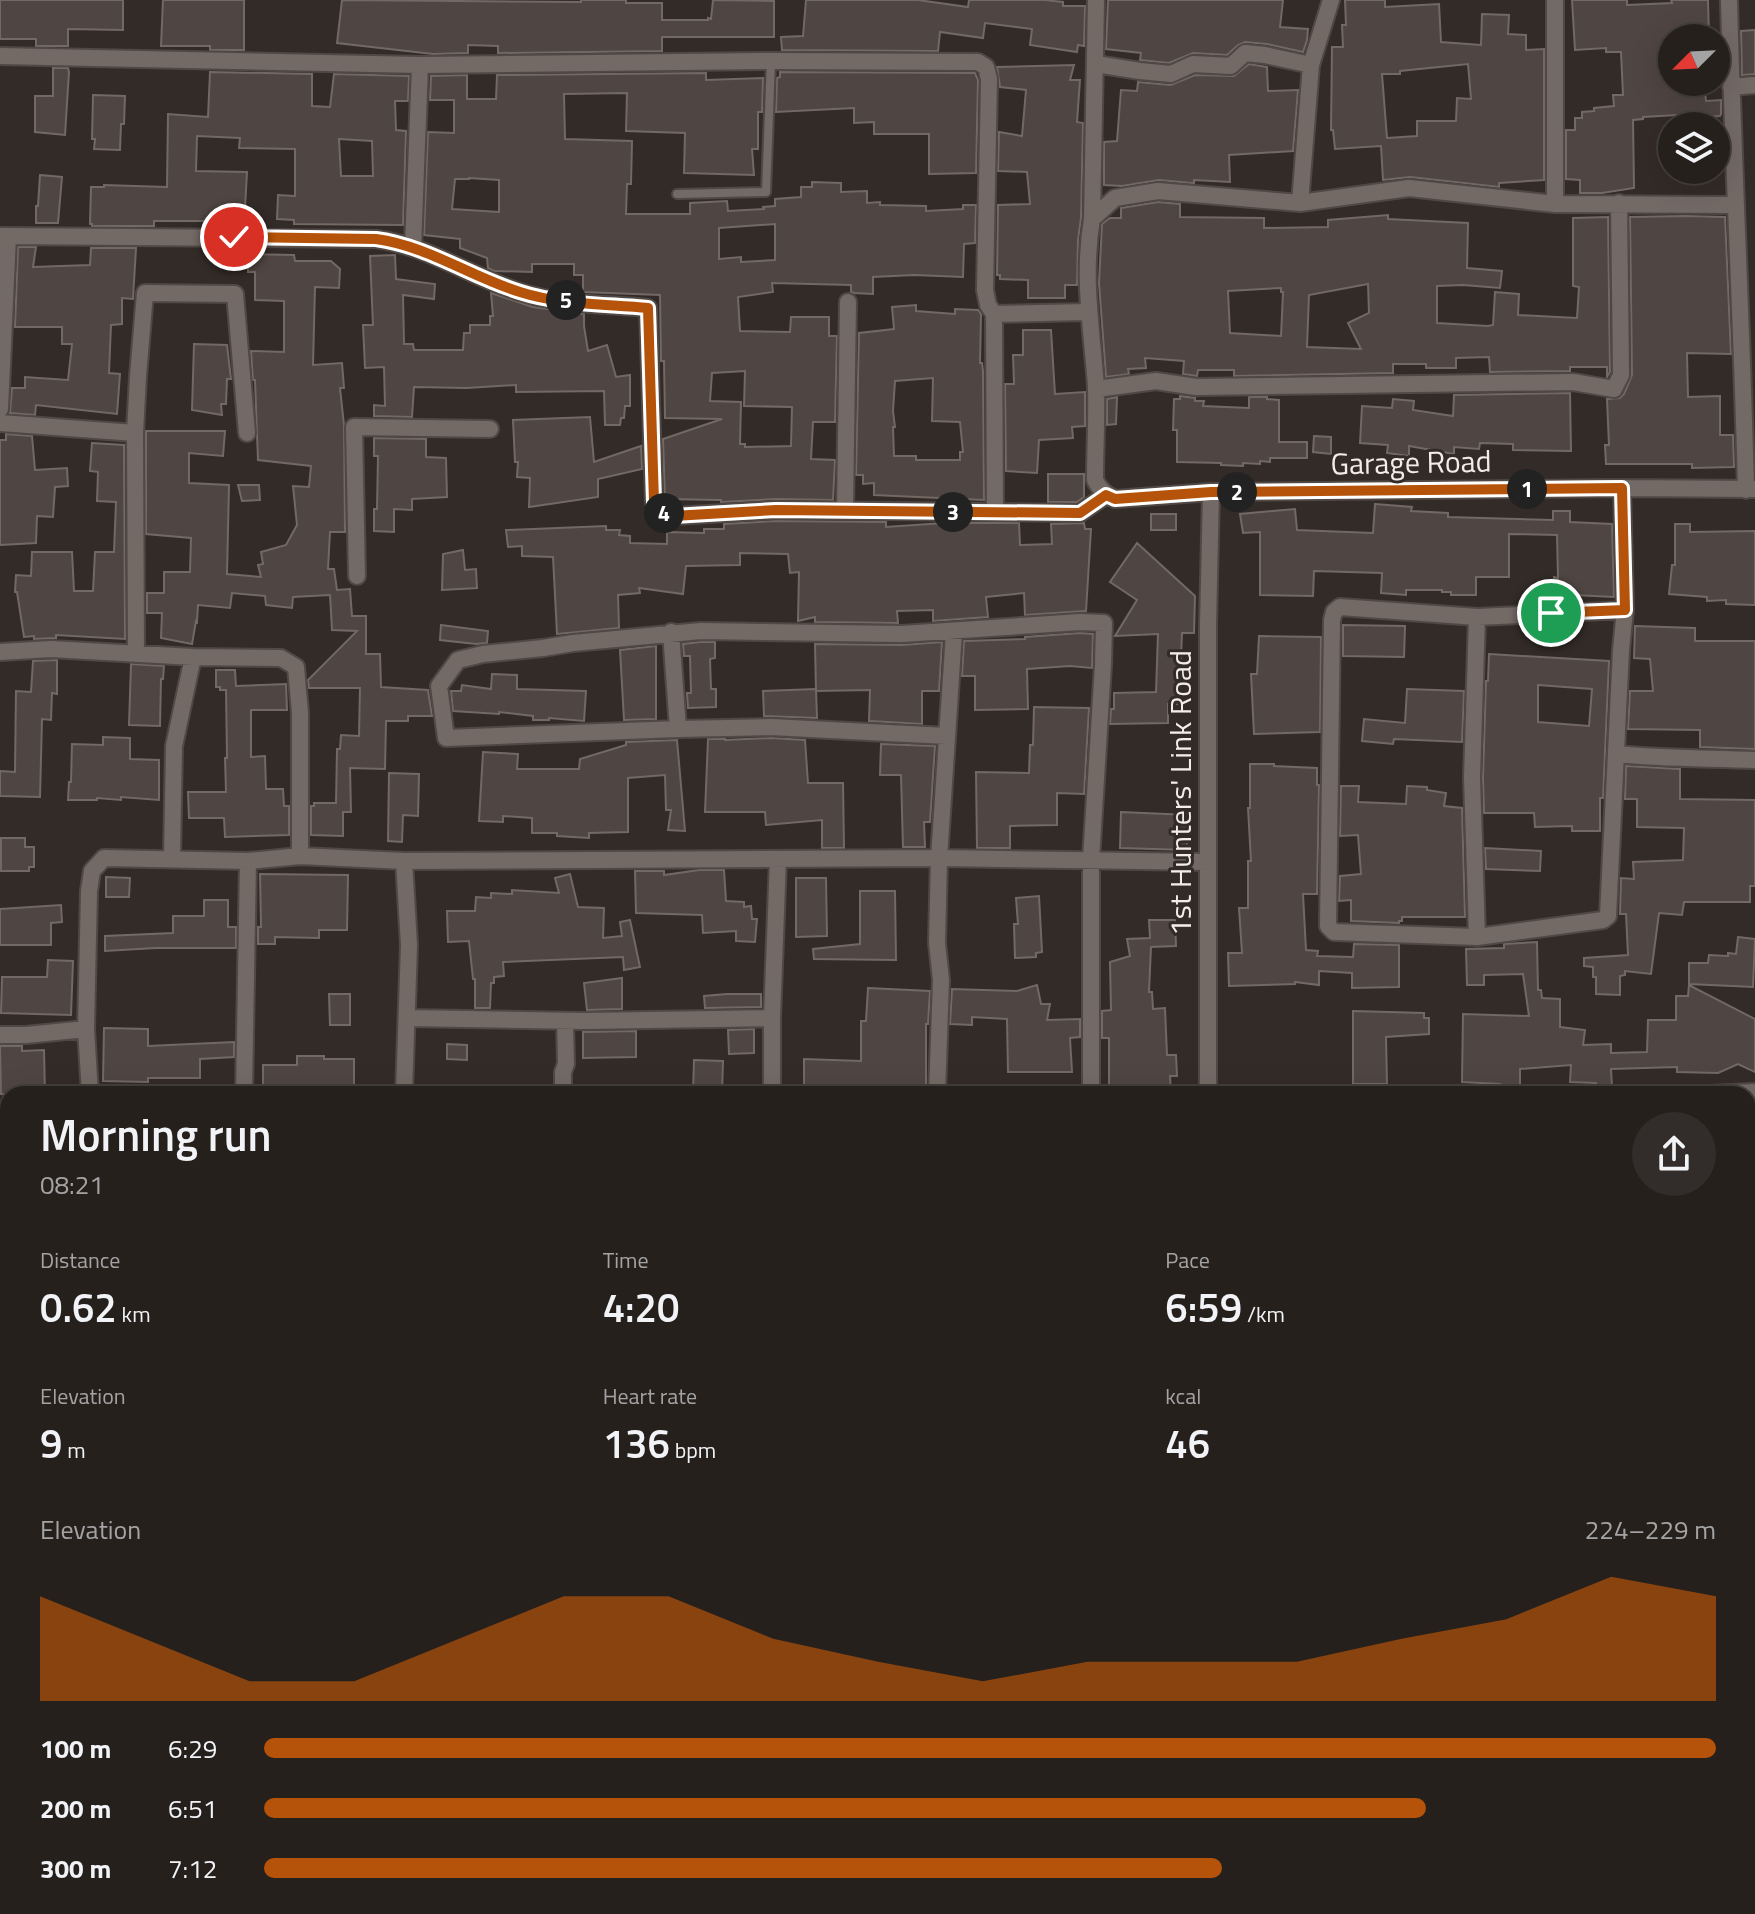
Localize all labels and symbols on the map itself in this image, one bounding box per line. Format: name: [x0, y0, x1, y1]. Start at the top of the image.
north arrow: [1658, 24, 1730, 96]
pin: [200, 203, 268, 271]
pin: 5: [546, 280, 586, 320]
street label: Garage Road: [1330, 438, 1492, 486]
pin: 1: [1507, 469, 1547, 509]
pin: 2: [1217, 472, 1257, 512]
pin: 3: [933, 492, 973, 532]
pin: 4: [644, 493, 684, 533]
pin: [1517, 579, 1585, 647]
street label: 1st Hunters' Link Road: [1157, 650, 1203, 936]

